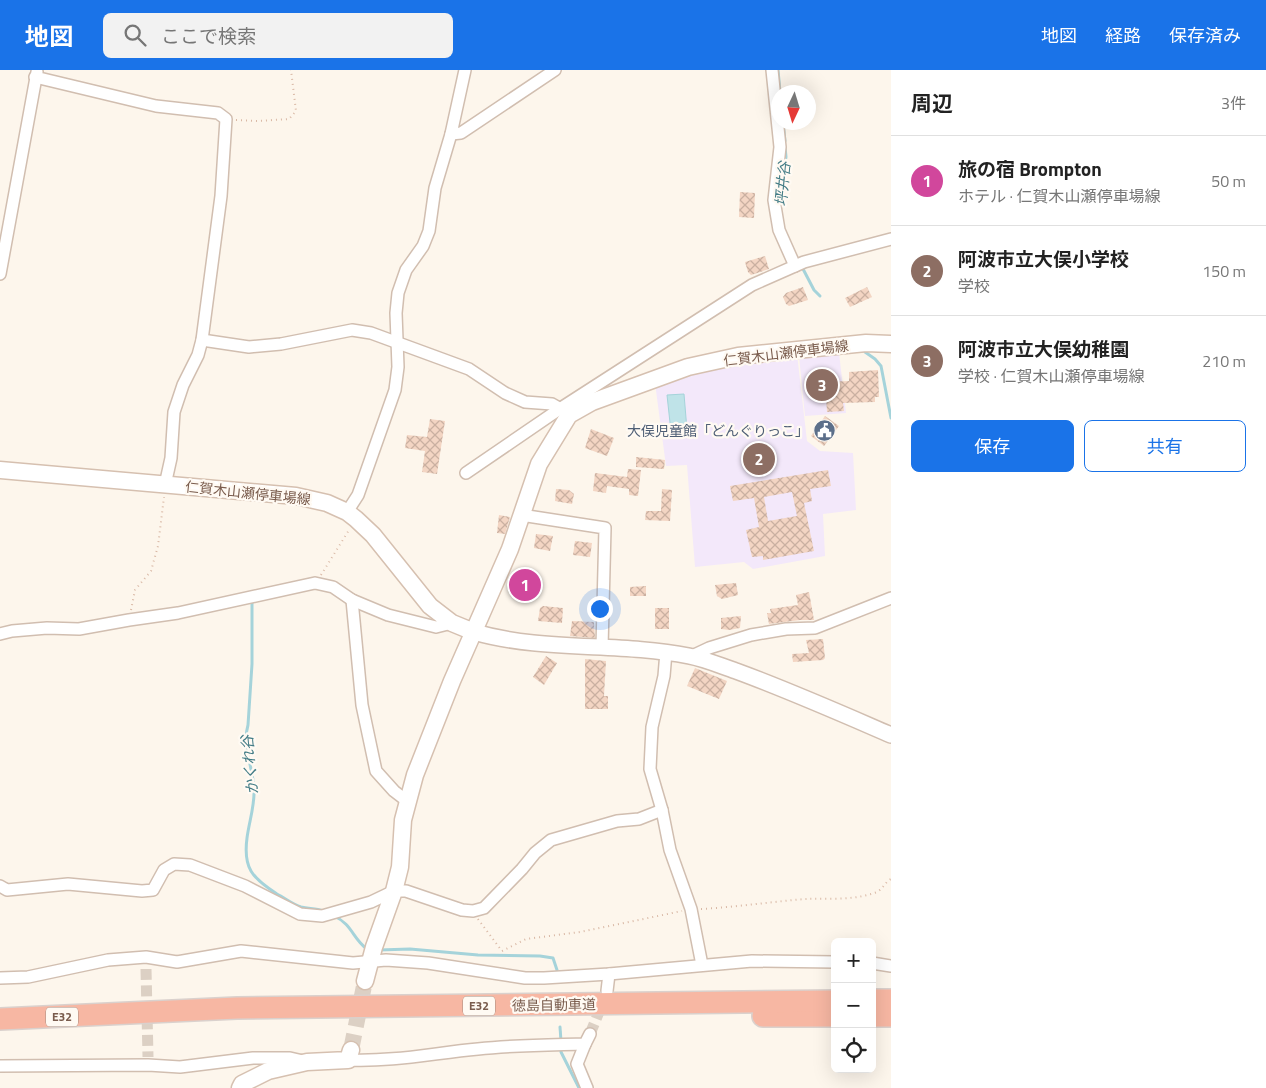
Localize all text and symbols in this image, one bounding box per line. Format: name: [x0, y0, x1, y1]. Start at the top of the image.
search box: [103, 13, 453, 58]
text: 地図: [25, 18, 73, 54]
icon: search: [121, 21, 149, 49]
text: ここで検索: [161, 21, 256, 50]
text: 地図: [1041, 22, 1077, 49]
text: 経路: [1105, 22, 1141, 49]
text: 保存済み: [1169, 22, 1241, 49]
north arrow: [771, 85, 816, 130]
text: 周辺: [911, 87, 953, 119]
text: 3件: [1221, 91, 1246, 115]
text: 旅の宿 Brompton: [958, 154, 1102, 183]
water label: 坪井谷: [769, 159, 796, 207]
text: 1: [923, 169, 931, 193]
text: 50 m: [1211, 169, 1246, 193]
text: ホテル · 仁賀木山瀬停車場線: [958, 184, 1161, 208]
text: 阿波市立大俣小学校: [958, 244, 1129, 273]
text: 2: [923, 259, 931, 283]
text: 150 m: [1202, 259, 1246, 283]
text: 学校: [958, 274, 990, 298]
street label: 仁賀木山瀬停車場線: [722, 334, 850, 371]
text: 阿波市立大俣幼稚園: [958, 334, 1129, 363]
text: 3: [923, 349, 931, 373]
text: 210 m: [1202, 349, 1246, 373]
text: 学校 · 仁賀木山瀬停車場線: [958, 364, 1145, 388]
pin: 3: [806, 366, 838, 404]
public building icon: 大俣児童館「どんぐりっこ」: [813, 419, 837, 443]
place label: 大俣児童館「どんぐりっこ」: [627, 420, 809, 441]
button: 保存: [911, 420, 1074, 472]
button: 共有: [1084, 420, 1246, 472]
pin: 2: [743, 440, 775, 478]
street label: 仁賀木山瀬停車場線: [184, 475, 312, 510]
pin: 1: [509, 566, 541, 604]
your location: [587, 596, 613, 622]
water label: かくれ谷: [235, 732, 264, 796]
map controls: [831, 938, 876, 1073]
button: +: [831, 938, 876, 983]
button: −: [831, 983, 876, 1028]
street label: 徳島自動車道: [512, 993, 596, 1016]
road number: E32: [463, 996, 495, 1016]
road number: E32: [46, 1008, 78, 1026]
button: locate: [831, 1028, 876, 1073]

